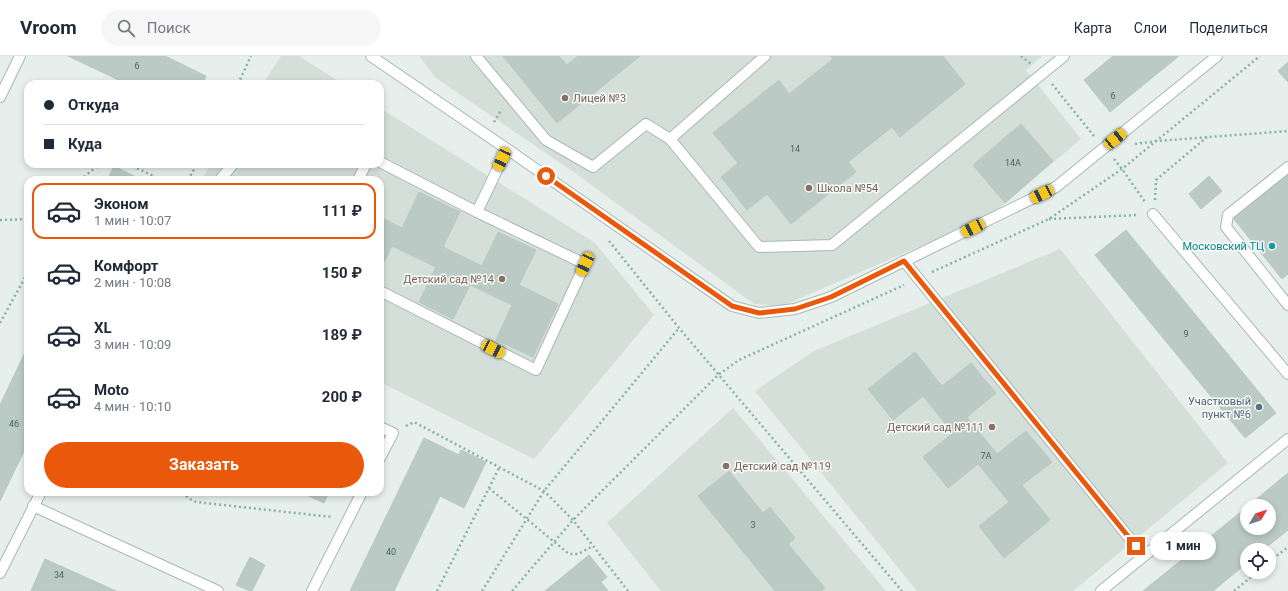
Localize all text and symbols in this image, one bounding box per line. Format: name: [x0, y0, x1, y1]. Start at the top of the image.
search box: [101, 10, 381, 46]
text: Vroom: [20, 16, 77, 39]
icon: search: [115, 17, 137, 39]
text: Поиск: [147, 19, 191, 37]
text: Карта: [1074, 20, 1112, 36]
text: Слои: [1134, 20, 1167, 36]
text: Поделиться: [1189, 20, 1268, 36]
house number: 6: [134, 61, 140, 71]
house number: 6: [1110, 91, 1116, 101]
place label: Лицей №3: [573, 92, 626, 105]
marker: Лицей №3: [560, 93, 570, 103]
text: Откуда: [68, 96, 119, 114]
car: [1102, 127, 1128, 151]
text: Куда: [68, 135, 102, 153]
house number: 14: [790, 144, 800, 154]
car: [491, 146, 513, 172]
house number: 14А: [1005, 158, 1021, 168]
route start: [537, 167, 555, 185]
place label: Школа №54: [817, 182, 878, 195]
marker: Школа №54: [804, 183, 814, 193]
car: [1029, 183, 1055, 205]
icon: car: [46, 193, 82, 229]
text: Эконом: [94, 195, 149, 213]
text: 111 ₽: [322, 202, 362, 220]
text: 1 мин · 10:07: [94, 213, 171, 228]
car: [960, 217, 986, 239]
place label: Московский ТЦ: [1182, 240, 1264, 253]
marker: Московский ТЦ: [1267, 241, 1277, 251]
car: [574, 251, 596, 277]
icon: car: [46, 255, 82, 291]
text: Комфорт: [94, 257, 158, 275]
text: 150 ₽: [322, 264, 362, 282]
place label: Детский сад №14: [403, 273, 494, 286]
marker: Детский сад №14: [497, 274, 507, 284]
text: 2 мин · 10:08: [94, 275, 171, 290]
icon: car: [46, 317, 82, 353]
text: XL: [94, 319, 112, 337]
text: 189 ₽: [322, 326, 362, 344]
house number: 9: [1183, 329, 1189, 339]
text: 3 мин · 10:09: [94, 337, 171, 352]
car: [480, 338, 506, 360]
icon: car: [46, 379, 82, 415]
text: Moto: [94, 381, 129, 399]
text: 200 ₽: [322, 388, 362, 406]
place label: Участковый пункт №6: [1188, 395, 1251, 421]
text: 4 мин · 10:10: [94, 399, 171, 414]
marker: Участковый пункт №6: [1254, 402, 1264, 412]
house number: 46: [9, 419, 19, 429]
place label: Детский сад №111: [887, 421, 984, 434]
marker: Детский сад №111: [987, 422, 997, 432]
button: Заказать: [44, 442, 364, 488]
house number: 7А: [981, 451, 992, 461]
place label: Детский сад №119: [734, 460, 831, 473]
marker: Детский сад №119: [721, 461, 731, 471]
north arrow: [1240, 499, 1276, 535]
map controls: [1240, 499, 1276, 579]
house number: 3: [750, 520, 756, 530]
callout: 1 мин: [1150, 532, 1216, 560]
route end: [1127, 537, 1145, 555]
text: 1 мин: [1165, 538, 1201, 553]
button: locate: [1240, 543, 1276, 579]
house number: 40: [386, 547, 396, 557]
house number: 34: [54, 570, 64, 580]

